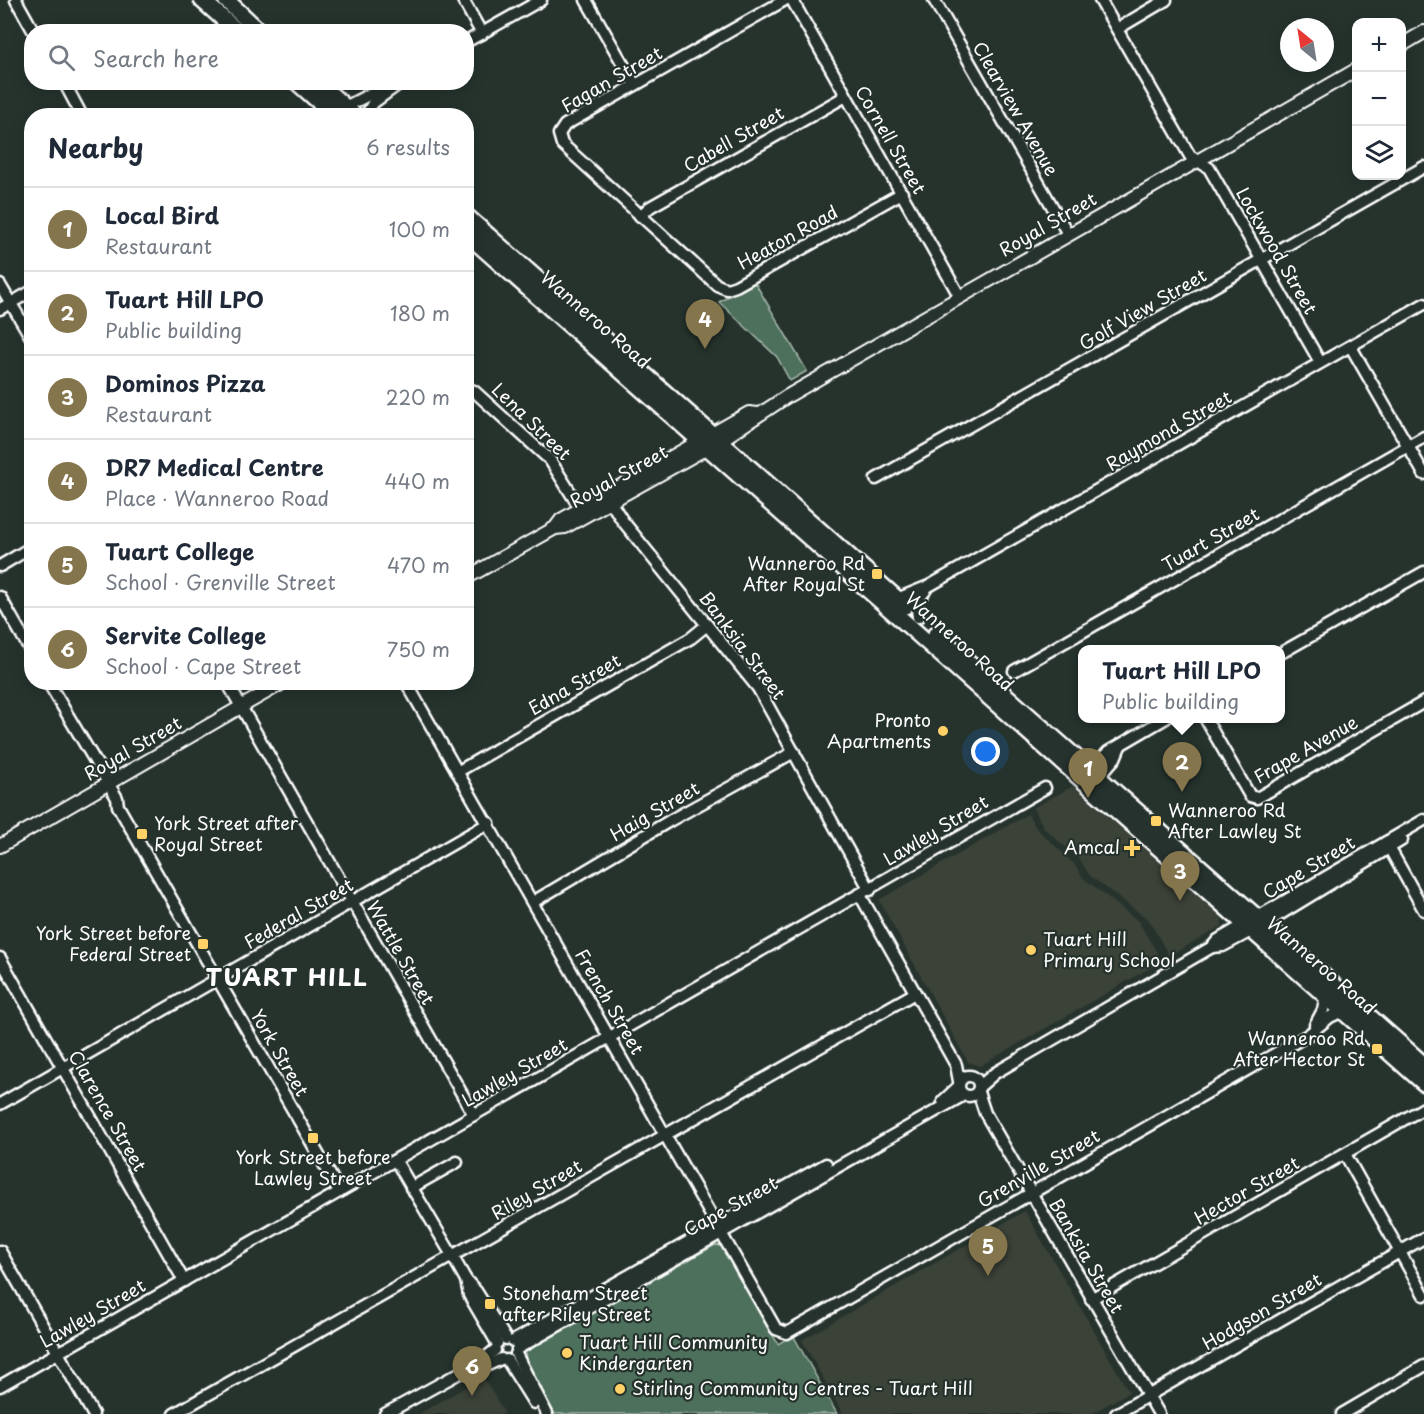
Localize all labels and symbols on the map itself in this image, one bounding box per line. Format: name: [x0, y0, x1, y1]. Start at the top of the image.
north arrow: [1280, 18, 1334, 72]
street label: Clearview Avenue: [967, 36, 1066, 181]
street label: Fagan Street: [556, 39, 667, 119]
street label: Cornell Street: [849, 80, 933, 199]
street label: Cabell Street: [678, 99, 789, 178]
street label: Lockwood Street: [1230, 182, 1325, 319]
street label: Royal Street: [993, 185, 1101, 263]
street label: Heaton Road: [732, 198, 842, 275]
street label: Golf View Street: [1073, 261, 1211, 356]
street label: Wanneroo Road: [535, 263, 657, 374]
pin: 4: [686, 300, 724, 349]
street label: Lena Street: [486, 376, 578, 466]
street label: Raymond Street: [1100, 383, 1236, 477]
street label: Royal Street: [564, 438, 672, 514]
street label: Tuart Street: [1157, 500, 1264, 577]
place label: Wanneroo Rd After Royal St: [743, 549, 865, 597]
marker: Wanneroo Rd After Royal St: [870, 567, 884, 581]
street label: Banksia Street: [694, 585, 793, 705]
street label: Wanneroo Road: [900, 585, 1020, 697]
street label: Edna Street: [523, 646, 625, 721]
place label: Pronto Apartments: [827, 706, 931, 754]
street label: Frape Avenue: [1248, 708, 1362, 789]
street label: Royal Street: [78, 709, 186, 787]
marker: Pronto Apartments: [936, 724, 950, 738]
your location: [971, 737, 1000, 766]
pin: 2: [1162, 742, 1202, 792]
pin: 1: [1068, 748, 1108, 798]
street label: Haig Street: [604, 774, 704, 847]
street label: Lawley Street: [878, 788, 993, 872]
place label: Wanneroo Rd After Lawley St: [1168, 796, 1302, 844]
place label: York Street after Royal Street: [154, 809, 299, 857]
marker: Wanneroo Rd After Lawley St: [1149, 814, 1163, 828]
marker: York Street after Royal Street: [135, 827, 149, 841]
street label: Cape Street: [1257, 828, 1360, 905]
place label: Amcal: [1064, 833, 1120, 860]
marker: Amcal: [1125, 841, 1139, 855]
pin: 3: [1160, 852, 1200, 901]
street label: Federal Street: [239, 871, 358, 955]
street label: Wattle Street: [361, 895, 442, 1009]
street label: Wanneroo Road: [1261, 909, 1383, 1020]
place label: York Street before Federal Street: [36, 919, 191, 967]
place label: Tuart Hill Primary School: [1043, 925, 1175, 973]
marker: York Street before Federal Street: [196, 937, 210, 951]
street label: French Street: [569, 943, 651, 1059]
marker: Tuart Hill Primary School: [1024, 943, 1038, 957]
district label: TUART HILL: [206, 958, 368, 994]
street label: York Street: [244, 1004, 316, 1101]
place label: Wanneroo Rd After Hector St: [1233, 1024, 1365, 1072]
street label: Lawley Street: [456, 1030, 572, 1113]
marker: Wanneroo Rd After Hector St: [1370, 1042, 1384, 1056]
street label: Clarence Street: [63, 1045, 154, 1176]
street label: Grenville Street: [972, 1122, 1104, 1214]
marker: York Street before Lawley Street: [306, 1131, 320, 1145]
place label: York Street before Lawley Street: [235, 1143, 391, 1191]
street label: Hector Street: [1189, 1149, 1304, 1231]
street label: Riley Street: [486, 1152, 587, 1226]
street label: Cape Street: [678, 1169, 782, 1243]
street label: Banksia Street: [1043, 1193, 1131, 1318]
pin: 5: [968, 1226, 1008, 1276]
street label: Hodgson Street: [1196, 1265, 1326, 1356]
street label: Lawley Street: [34, 1271, 150, 1354]
place label: Stoneham Street after Riley Street: [502, 1279, 651, 1327]
marker: Stoneham Street after Riley Street: [483, 1297, 497, 1311]
place label: Tuart Hill Community Kindergarten: [579, 1328, 768, 1376]
pin: 6: [452, 1346, 492, 1396]
marker: Tuart Hill Community Kindergarten: [560, 1346, 574, 1360]
place label: Stirling Community Centres - Tuart Hill: [632, 1374, 973, 1401]
marker: Stirling Community Centres - Tuart Hill: [613, 1382, 627, 1396]

